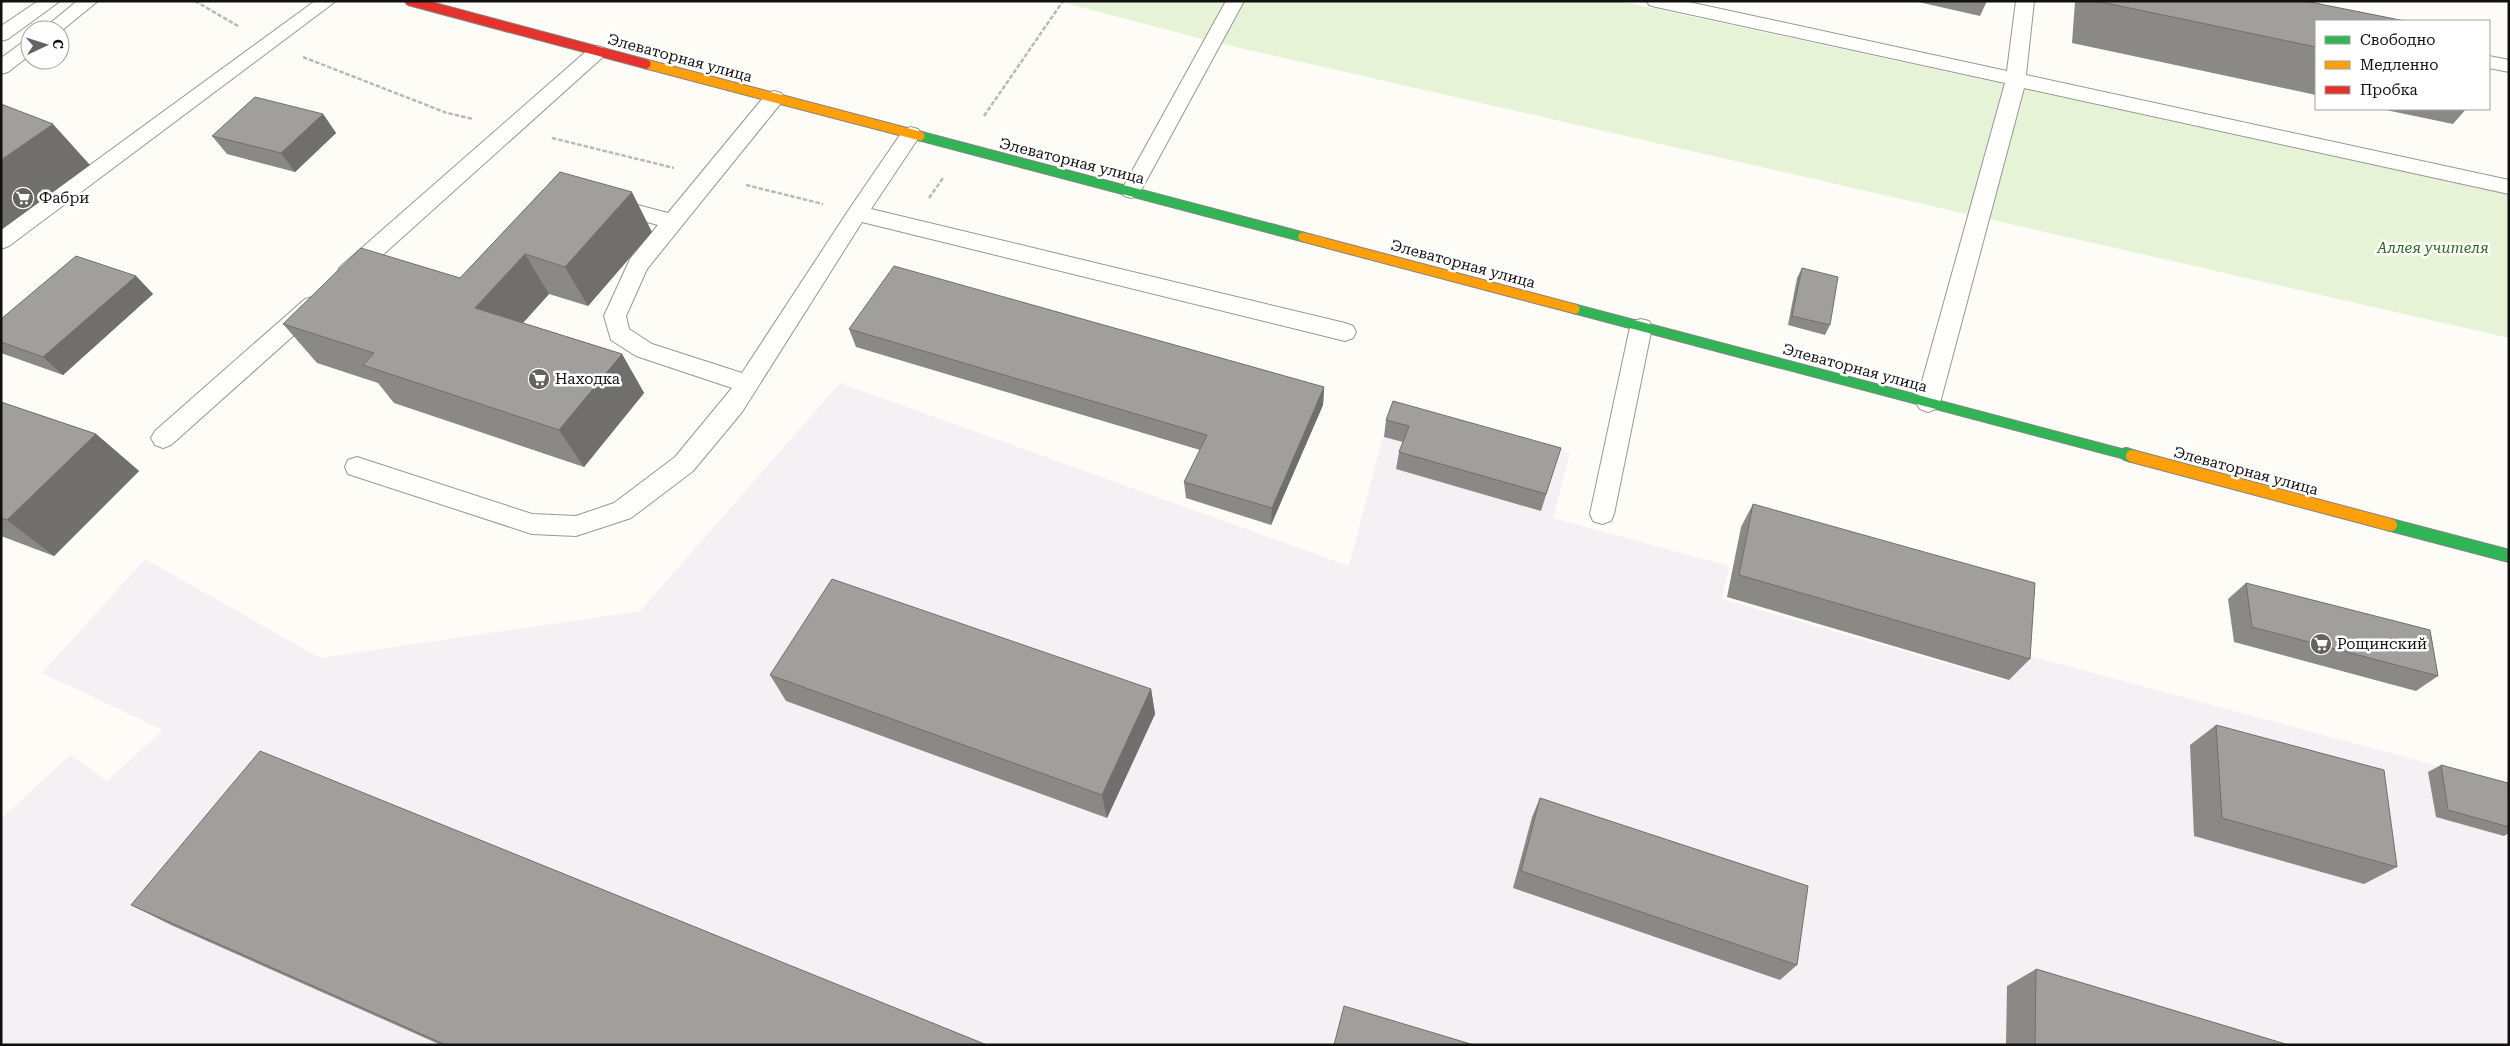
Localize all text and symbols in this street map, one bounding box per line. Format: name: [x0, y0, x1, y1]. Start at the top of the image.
north arrow: [20, 20, 70, 70]
legend: [2315, 20, 2490, 110]
street label: Элеваторная улица: [606, 30, 754, 86]
text: Свободно: [2360, 31, 2435, 49]
text: С: [50, 39, 66, 50]
text: Медленно: [2360, 56, 2439, 74]
text: Пробка: [2360, 81, 2418, 99]
street label: Элеваторная улица: [998, 134, 1146, 188]
supermarket icon: Фабри: [11, 186, 35, 210]
place label: Фабри: [39, 189, 89, 207]
street label: Элеваторная улица: [1389, 236, 1537, 292]
park label: Аллея учителя: [2376, 239, 2489, 257]
street label: Элеваторная улица: [1781, 340, 1929, 396]
supermarket icon: Находка: [527, 367, 551, 391]
place label: Находка: [555, 370, 620, 388]
street label: Элеваторная улица: [2172, 443, 2320, 499]
supermarket icon: Рощинский: [2309, 632, 2333, 656]
place label: Рощинский: [2337, 635, 2427, 653]

